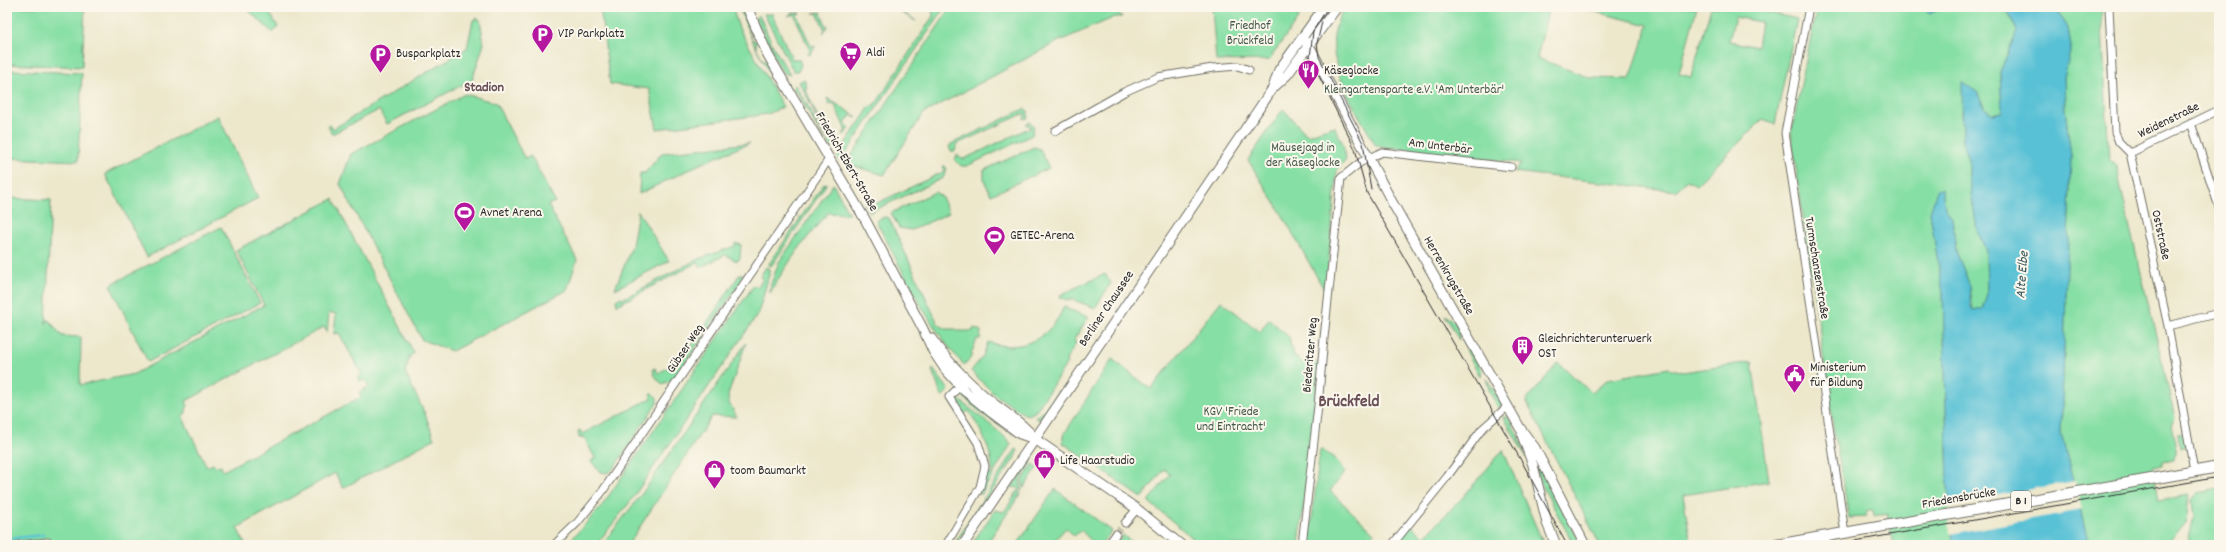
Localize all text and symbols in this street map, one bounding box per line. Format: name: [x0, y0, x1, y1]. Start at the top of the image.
park label: Friedhof Brückfeld: [1227, 17, 1273, 51]
parking icon: VIP Parkplatz: [529, 21, 555, 54]
place label: VIP Parkplatz: [558, 25, 624, 44]
supermarket icon: Aldi: [837, 40, 863, 73]
parking icon: Busparkplatz: [367, 41, 393, 74]
place label: Aldi: [866, 44, 885, 63]
place label: Busparkplatz: [396, 45, 460, 64]
restaurant icon: Käseglocke: [1295, 58, 1321, 91]
place label: Käseglocke: [1324, 62, 1379, 81]
district label: Stadion: [464, 78, 504, 98]
park label: Kleingartensparte e.V. 'Am Unterbär': [1324, 81, 1504, 100]
street label: Weidenstraße: [2135, 98, 2203, 144]
street label: Friedrich-Ebert-Straße: [810, 109, 882, 216]
street label: Am Unterbär: [1407, 134, 1473, 160]
park label: Mäusejagd in der Käseglocke: [1266, 139, 1340, 173]
sports icon: Avnet Arena: [451, 200, 477, 233]
place label: Avnet Arena: [480, 204, 543, 223]
street label: Oststraße: [2145, 208, 2175, 262]
street label: Turmschanzenstraße: [1799, 216, 1833, 321]
sports icon: GETEC-Arena: [982, 223, 1008, 256]
place label: GETEC-Arena: [1010, 227, 1075, 246]
street label: Herrenkrugstraße: [1418, 233, 1478, 319]
water label: Alte Elbe: [2011, 250, 2035, 299]
street label: Berliner Chaussee: [1074, 267, 1140, 351]
street label: Biederitzer Weg: [1298, 316, 1324, 393]
street label: Gübser Weg: [663, 320, 710, 377]
place label: Gleichrichterunterwerk OST: [1538, 330, 1652, 364]
building icon: Gleichrichterunterwerk OST: [1509, 333, 1535, 366]
place label: Ministerium für Bildung: [1810, 359, 1866, 393]
public building icon: Ministerium für Bildung: [1781, 362, 1807, 395]
district label: Brückfeld: [1319, 391, 1380, 415]
park label: KGV 'Friede und Eintracht': [1196, 403, 1266, 437]
shop icon: Life Haarstudio: [1031, 448, 1057, 481]
place label: Life Haarstudio: [1060, 452, 1135, 471]
shop icon: toom Baumarkt: [702, 458, 728, 491]
place label: toom Baumarkt: [730, 462, 806, 481]
street label: Friedensbrücke: [1921, 483, 1998, 515]
road number: B 1: [2011, 491, 2031, 511]

